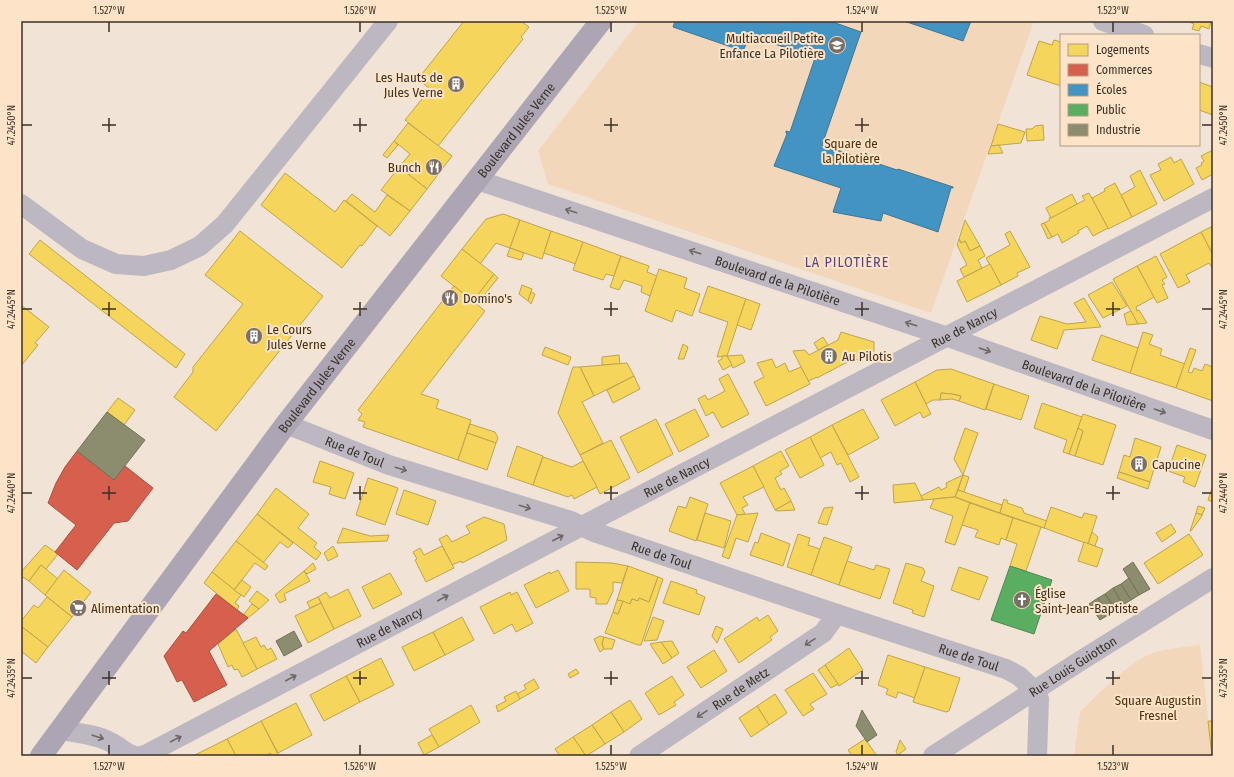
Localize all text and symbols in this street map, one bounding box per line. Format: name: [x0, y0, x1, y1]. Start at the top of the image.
text: 1.527°W: [93, 5, 125, 17]
text: 1.526°W: [344, 5, 377, 17]
text: 1.525°W: [595, 5, 627, 17]
text: 1.524°W: [846, 5, 878, 17]
text: 1.523°W: [1097, 5, 1129, 17]
place label: Multiaccueil Petite Enfance La Pilotière: [720, 31, 824, 61]
legend: [1060, 34, 1200, 146]
school or university icon: Multiaccueil Petite Enfance La Pilotière: [827, 35, 847, 55]
text: Logements: [1096, 43, 1149, 57]
text: Commerces: [1096, 63, 1152, 77]
place label: Les Hauts de Jules Verne: [375, 70, 443, 100]
building icon: Les Hauts de Jules Verne: [446, 74, 466, 94]
street label: Boulevard Jules Verne: [475, 80, 558, 180]
text: Écoles: [1096, 82, 1127, 97]
text: Public: [1096, 103, 1126, 117]
text: 47.2450°N: [6, 105, 18, 145]
text: 47.2450°N: [1218, 105, 1230, 145]
text: Industrie: [1096, 123, 1140, 137]
park label: Square de la Pilotière: [822, 136, 880, 166]
restaurant icon: Bunch: [424, 157, 444, 177]
place label: Bunch: [388, 160, 421, 175]
one-way arrow: [566, 207, 578, 215]
one-way arrow: [689, 248, 701, 256]
street label: Boulevard de la Pilotière: [713, 253, 842, 309]
district label: LA PILOTIÈRE: [805, 253, 889, 271]
restaurant icon: Domino's: [440, 288, 460, 308]
text: 47.2445°N: [6, 289, 18, 329]
text: 47.2445°N: [1218, 289, 1230, 329]
place label: Domino's: [463, 291, 513, 306]
street label: Rue de Nancy: [929, 304, 1000, 351]
one-way arrow: [906, 320, 918, 328]
place label: Le Cours Jules Verne: [267, 322, 326, 352]
building icon: Le Cours Jules Verne: [244, 326, 264, 346]
street label: Boulevard Jules Verne: [275, 335, 358, 436]
building icon: Au Pilotis: [819, 346, 839, 366]
one-way arrow: [978, 346, 990, 354]
place label: Au Pilotis: [842, 349, 892, 364]
street label: Boulevard de la Pilotière: [1020, 357, 1148, 414]
one-way arrow: [1154, 408, 1166, 416]
street label: Rue de Toul: [323, 433, 387, 471]
street label: Rue de Nancy: [641, 454, 712, 501]
building icon: Capucine: [1129, 454, 1149, 474]
place label: Capucine: [1152, 457, 1201, 472]
one-way arrow: [394, 466, 407, 473]
text: 47.2440°N: [6, 473, 18, 513]
text: 47.2440°N: [1218, 473, 1230, 513]
one-way arrow: [518, 504, 531, 511]
one-way arrow: [552, 534, 564, 541]
street label: Rue de Toul: [629, 538, 694, 572]
place label: Église Saint-Jean-Baptiste: [1035, 586, 1138, 616]
church icon: Église Saint-Jean-Baptiste: [1012, 590, 1032, 610]
one-way arrow: [437, 594, 449, 602]
supermarket icon: Alimentation: [68, 598, 88, 618]
place label: Alimentation: [91, 601, 160, 616]
street label: Rue de Nancy: [354, 604, 425, 651]
street label: Rue Louis Guiotton: [1026, 633, 1119, 700]
one-way arrow: [804, 638, 816, 646]
street label: Rue de Toul: [937, 641, 1001, 674]
text: 47.2435°N: [6, 658, 18, 698]
text: 47.2435°N: [1218, 658, 1230, 698]
street label: Rue de Metz: [710, 664, 772, 713]
one-way arrow: [285, 674, 297, 682]
park label: Square Augustin Fresnel: [1115, 693, 1201, 723]
one-way arrow: [697, 710, 708, 718]
one-way arrow: [91, 734, 104, 741]
one-way arrow: [170, 735, 182, 742]
text: 1.527°W: [93, 761, 125, 773]
text: 1.526°W: [344, 761, 377, 773]
text: 1.525°W: [595, 761, 627, 773]
text: 1.524°W: [846, 761, 878, 773]
text: 1.523°W: [1097, 761, 1129, 773]

